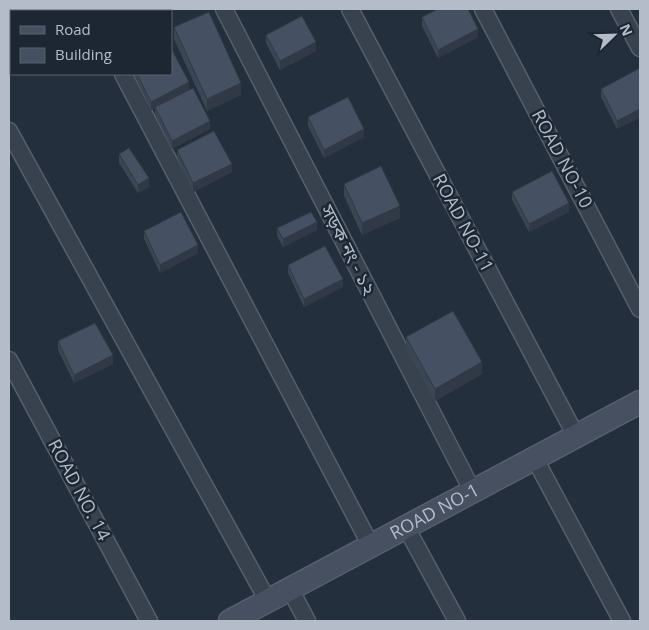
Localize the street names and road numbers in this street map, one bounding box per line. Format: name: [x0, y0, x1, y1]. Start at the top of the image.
street label: ROAD NO-10: [527, 105, 599, 212]
street label: ROAD NO-11: [428, 169, 500, 276]
street label: সড়ক নং - ১২: [315, 199, 382, 299]
street label: ROAD NO. 14: [43, 435, 117, 545]
street label: ROAD NO-1: [385, 477, 483, 544]

